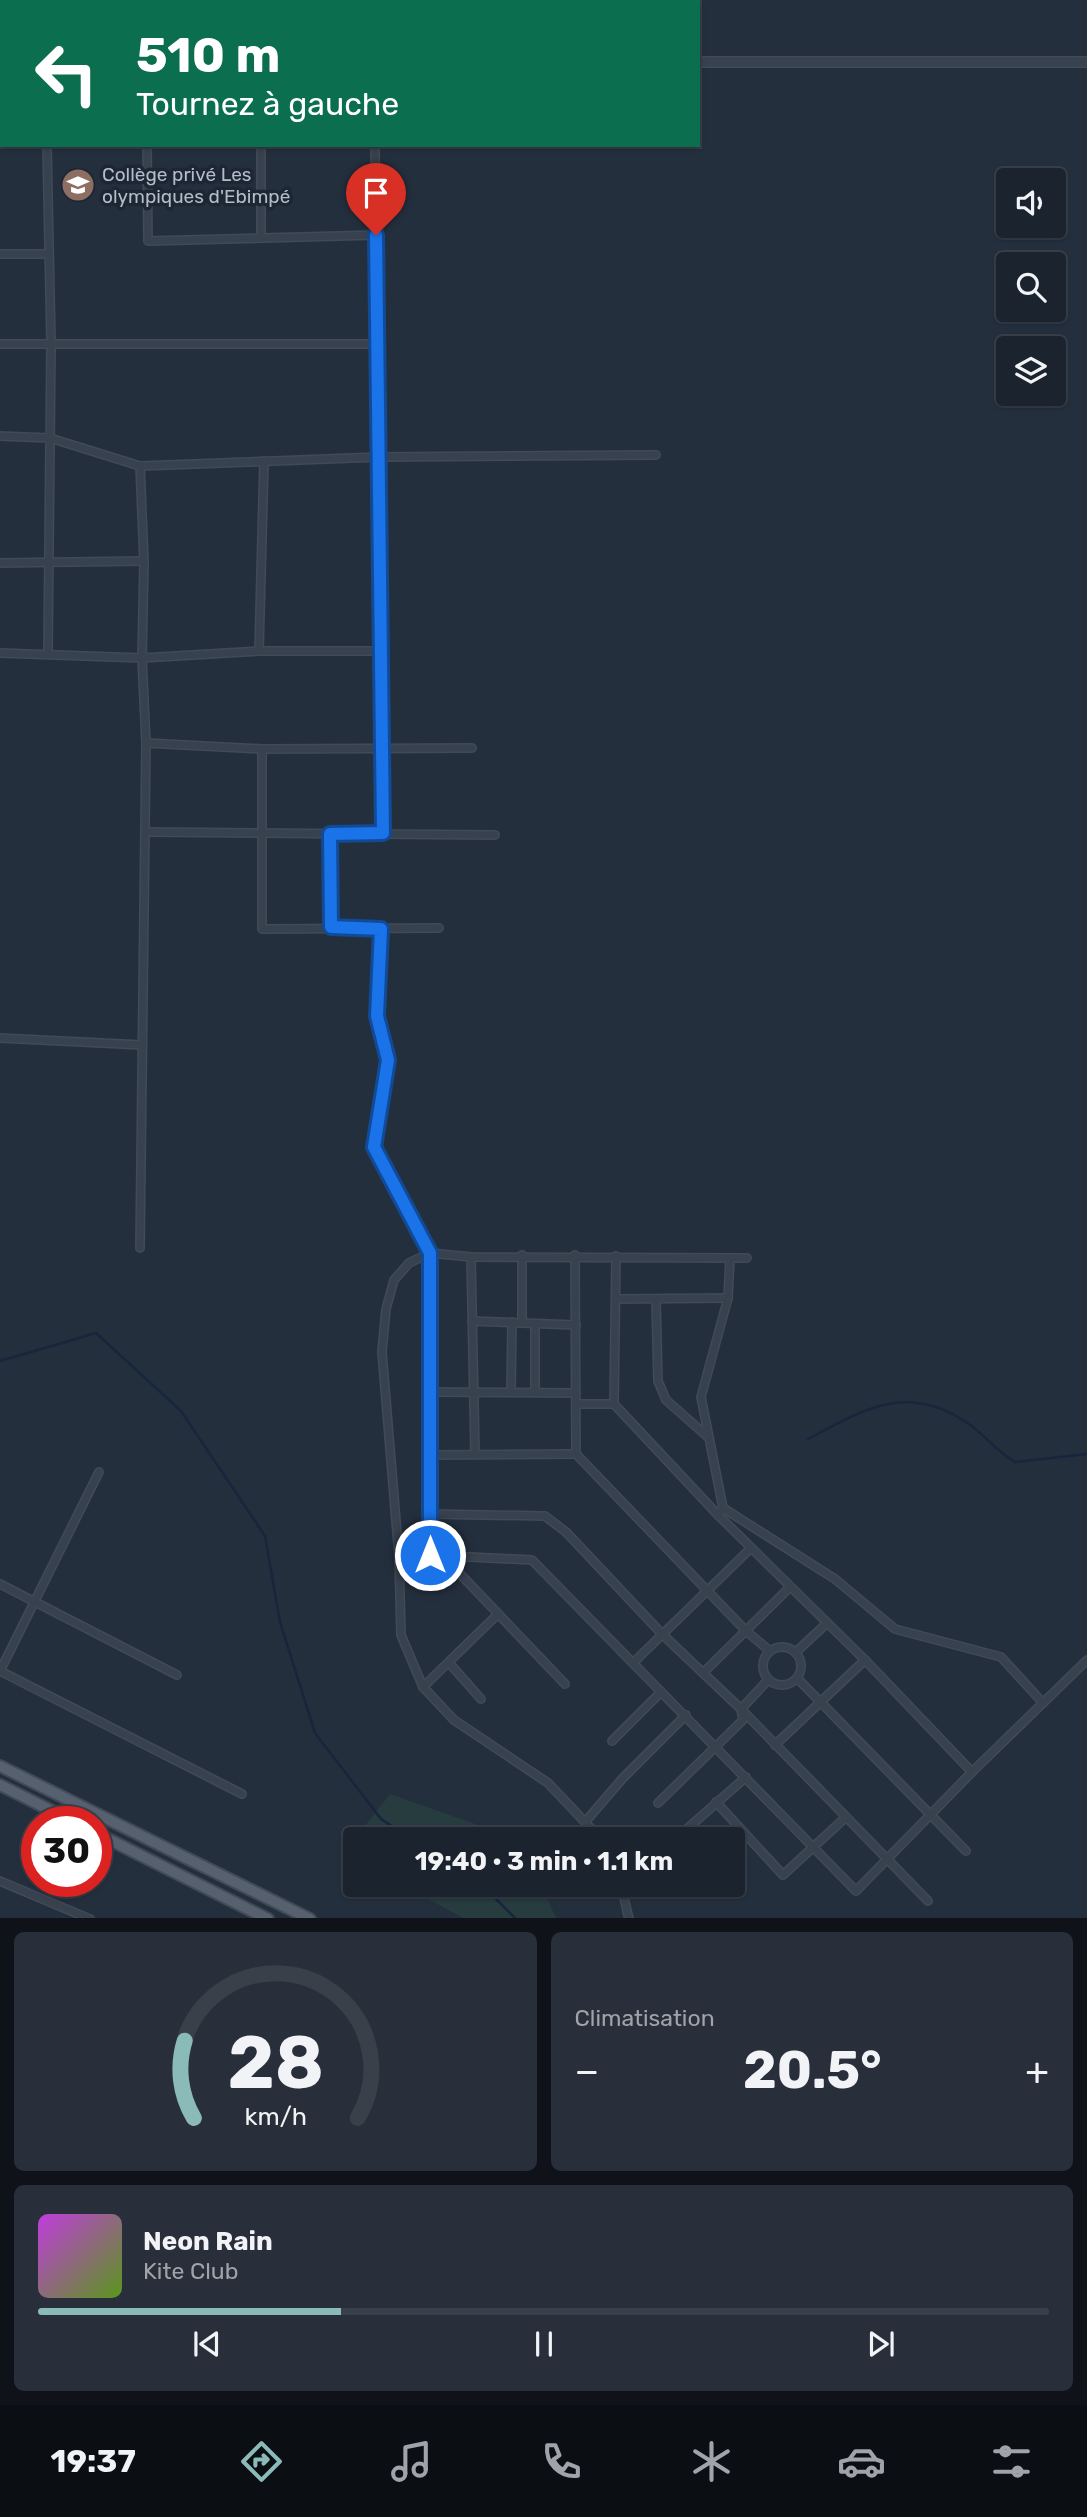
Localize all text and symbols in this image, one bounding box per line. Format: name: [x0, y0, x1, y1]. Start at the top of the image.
text: 510 m: [136, 26, 280, 84]
icon: left: [21, 28, 112, 119]
text: Tournez à gauche: [136, 85, 399, 123]
place label: Collège privé Les olympiques d'Ebimpé: [102, 163, 290, 208]
pin: [346, 163, 406, 235]
school or university icon: Collège privé Les olympiques d'Ebimpé: [59, 166, 97, 204]
map controls: [996, 168, 1066, 406]
button: sound: [996, 168, 1066, 238]
icon: arrive: [357, 174, 395, 212]
button: search: [996, 252, 1066, 322]
button: layers: [996, 336, 1066, 406]
position arrow: [393, 1518, 467, 1592]
speed limit sign: 30: [21, 1806, 112, 1897]
text: 19:40 · 3 min · 1.1 km: [415, 1846, 673, 1877]
text: Climatisation: [575, 2004, 715, 2032]
text: 28: [227, 2020, 324, 2106]
text: 20.5°: [743, 2039, 882, 2101]
text: −: [575, 2048, 599, 2094]
text: +: [1025, 2048, 1049, 2094]
text: km/h: [244, 2101, 306, 2130]
text: Neon Rain: [143, 2226, 273, 2257]
text: Kite Club: [143, 2257, 238, 2285]
icon: previous: [188, 2325, 226, 2363]
icon: pause: [525, 2325, 563, 2363]
icon: next: [862, 2325, 900, 2363]
icon: directions: [237, 2437, 286, 2486]
icon: music: [387, 2437, 436, 2486]
icon: phone: [537, 2437, 586, 2486]
icon: climate: [687, 2437, 736, 2486]
icon: car: [837, 2437, 886, 2486]
icon: filters: [987, 2437, 1036, 2486]
text: 19:37: [51, 2442, 136, 2480]

